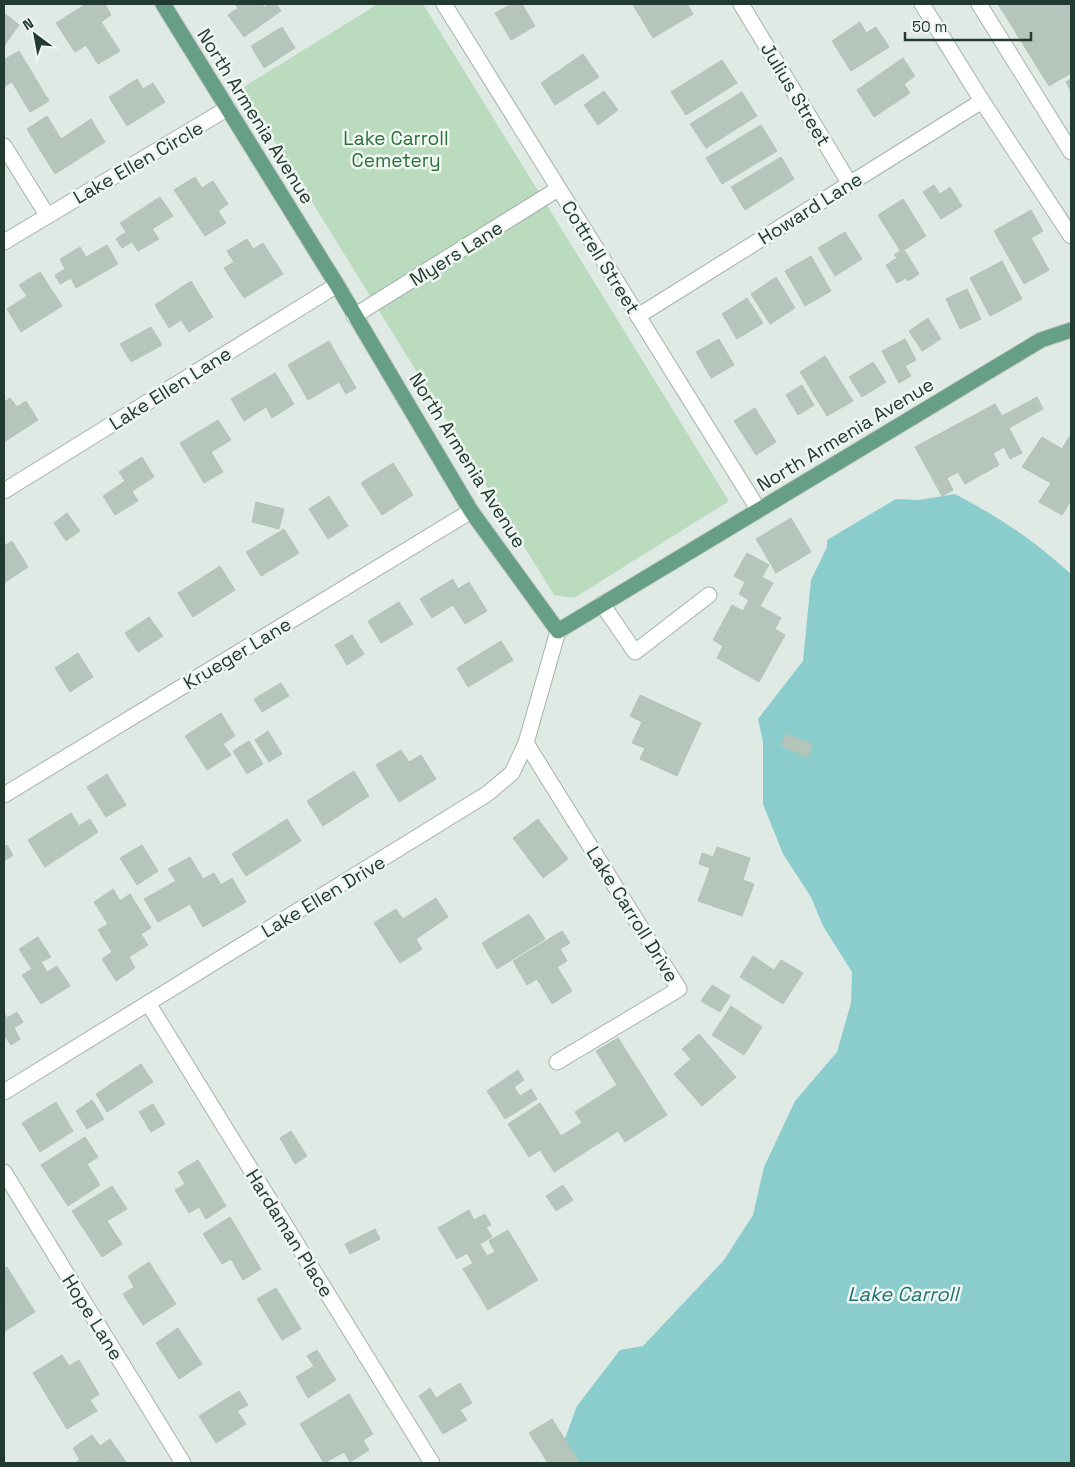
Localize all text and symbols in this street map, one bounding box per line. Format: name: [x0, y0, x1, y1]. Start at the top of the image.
north arrow: [10, 10, 60, 60]
scale bar: [905, 10, 1031, 42]
text: N: [19, 14, 37, 34]
text: 50 m: [912, 17, 947, 36]
street label: North Armenia Avenue: [191, 24, 320, 209]
street label: Julius Street: [755, 38, 836, 151]
street label: Lake Ellen Circle: [69, 115, 208, 210]
park label: Lake Carroll Cemetery: [343, 126, 449, 173]
street label: Howard Lane: [754, 167, 867, 250]
street label: Cottrell Street: [556, 196, 645, 319]
street label: Myers Lane: [405, 215, 508, 292]
street label: Lake Ellen Lane: [105, 341, 236, 436]
street label: North Armenia Avenue: [403, 368, 532, 553]
street label: North Armenia Avenue: [752, 372, 938, 497]
street label: Krueger Lane: [179, 611, 296, 695]
street label: Lake Carroll Drive: [581, 842, 684, 987]
street label: Lake Ellen Drive: [257, 850, 390, 943]
street label: Hardaman Place: [240, 1165, 339, 1302]
street label: Hope Lane: [56, 1270, 129, 1365]
water label: Lake Carroll: [848, 1281, 961, 1307]

